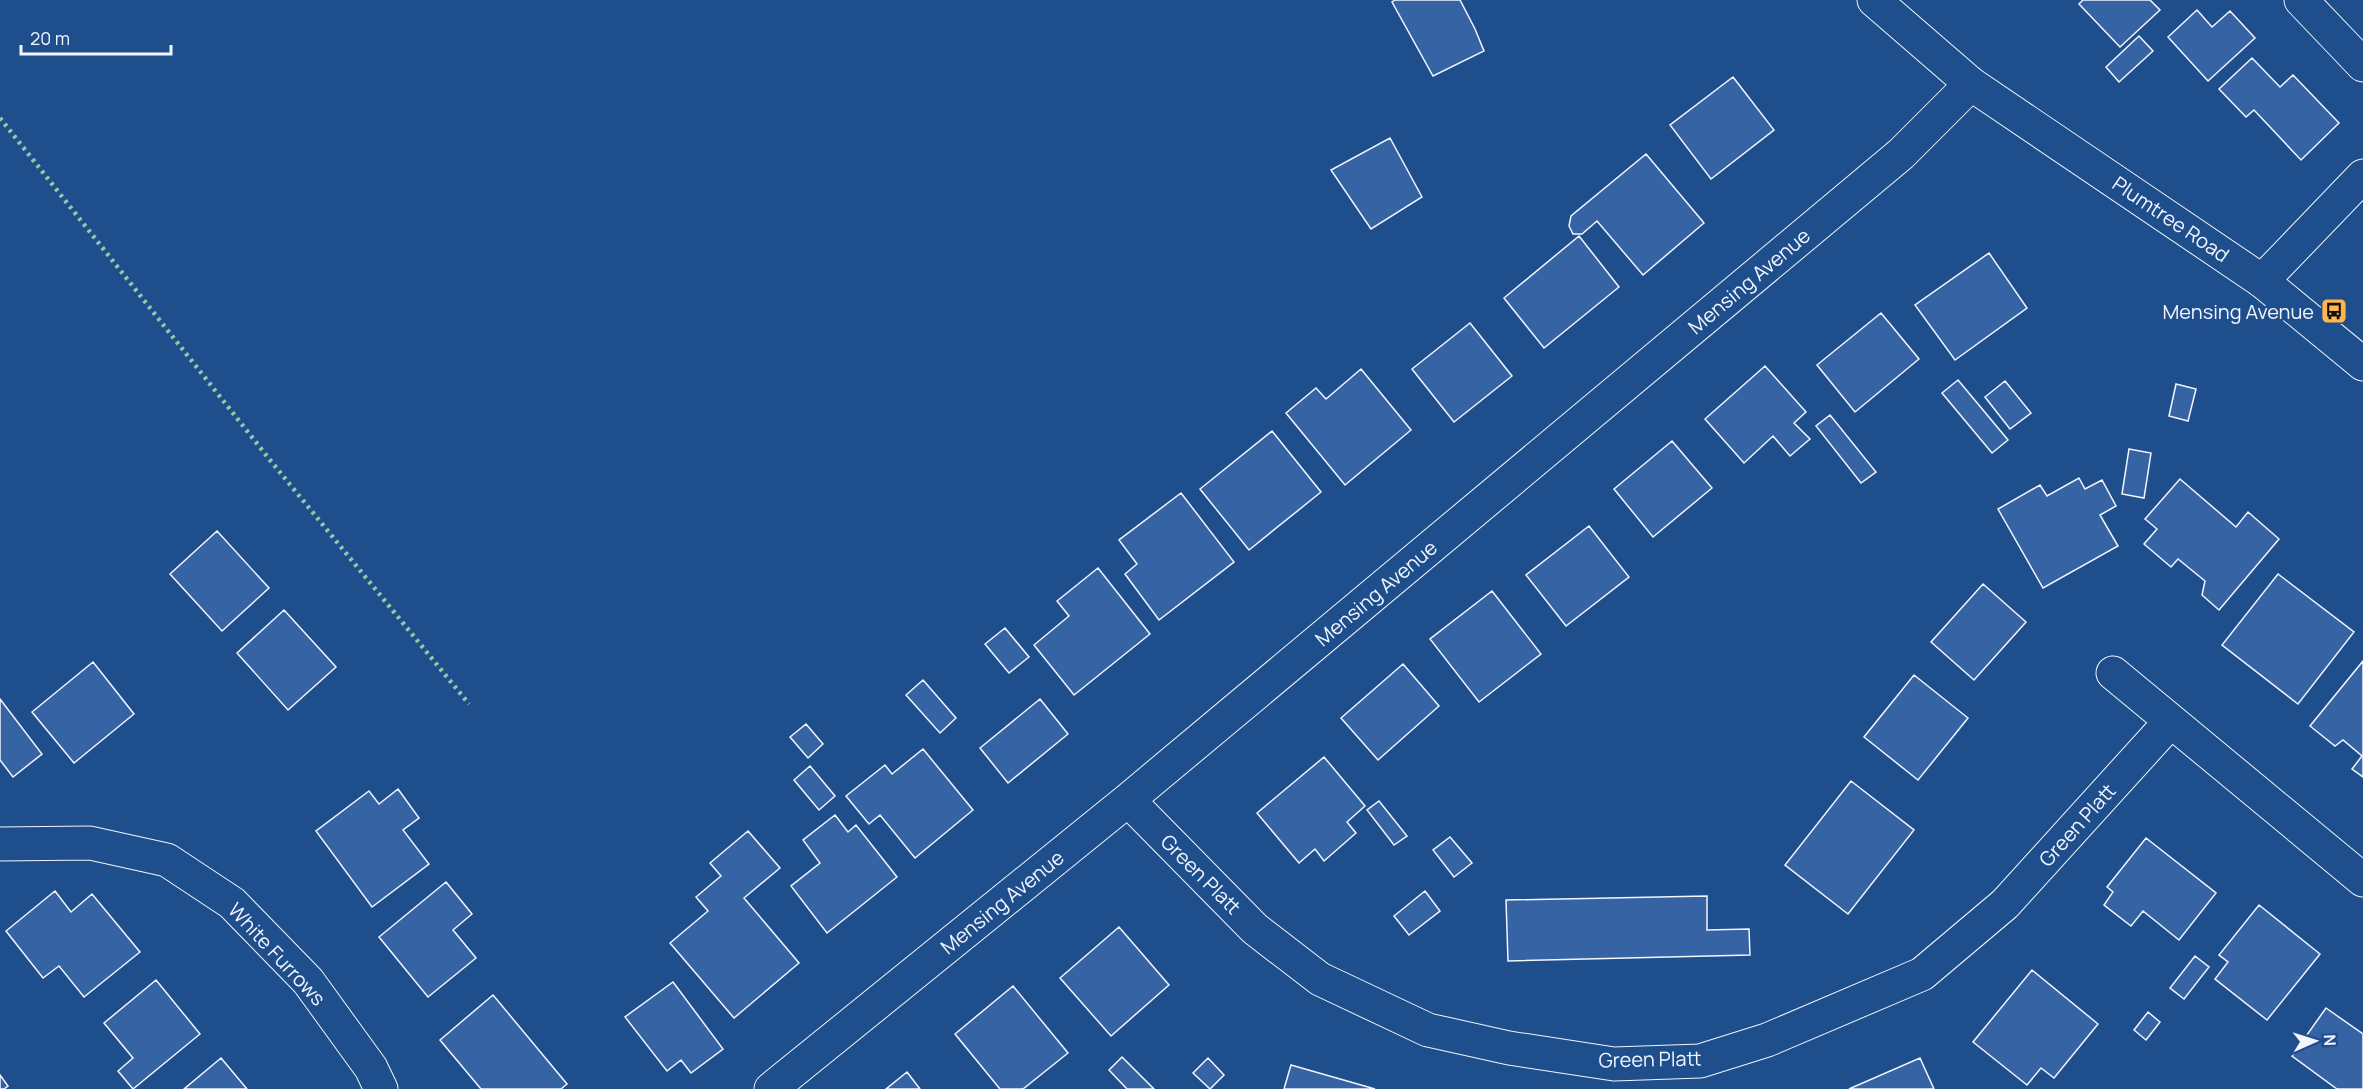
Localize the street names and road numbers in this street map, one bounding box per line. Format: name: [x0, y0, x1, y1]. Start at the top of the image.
street label: Plumtree Road: [2107, 170, 2235, 268]
street label: Mensing Avenue: [1682, 222, 1816, 340]
street label: Mensing Avenue: [1309, 534, 1443, 652]
street label: Green Platt: [2033, 778, 2122, 872]
street label: Green Platt: [1155, 828, 1247, 920]
street label: Mensing Avenue: [935, 844, 1069, 960]
street label: White Furrows: [222, 897, 332, 1011]
street label: Green Platt: [1598, 1045, 1702, 1073]

